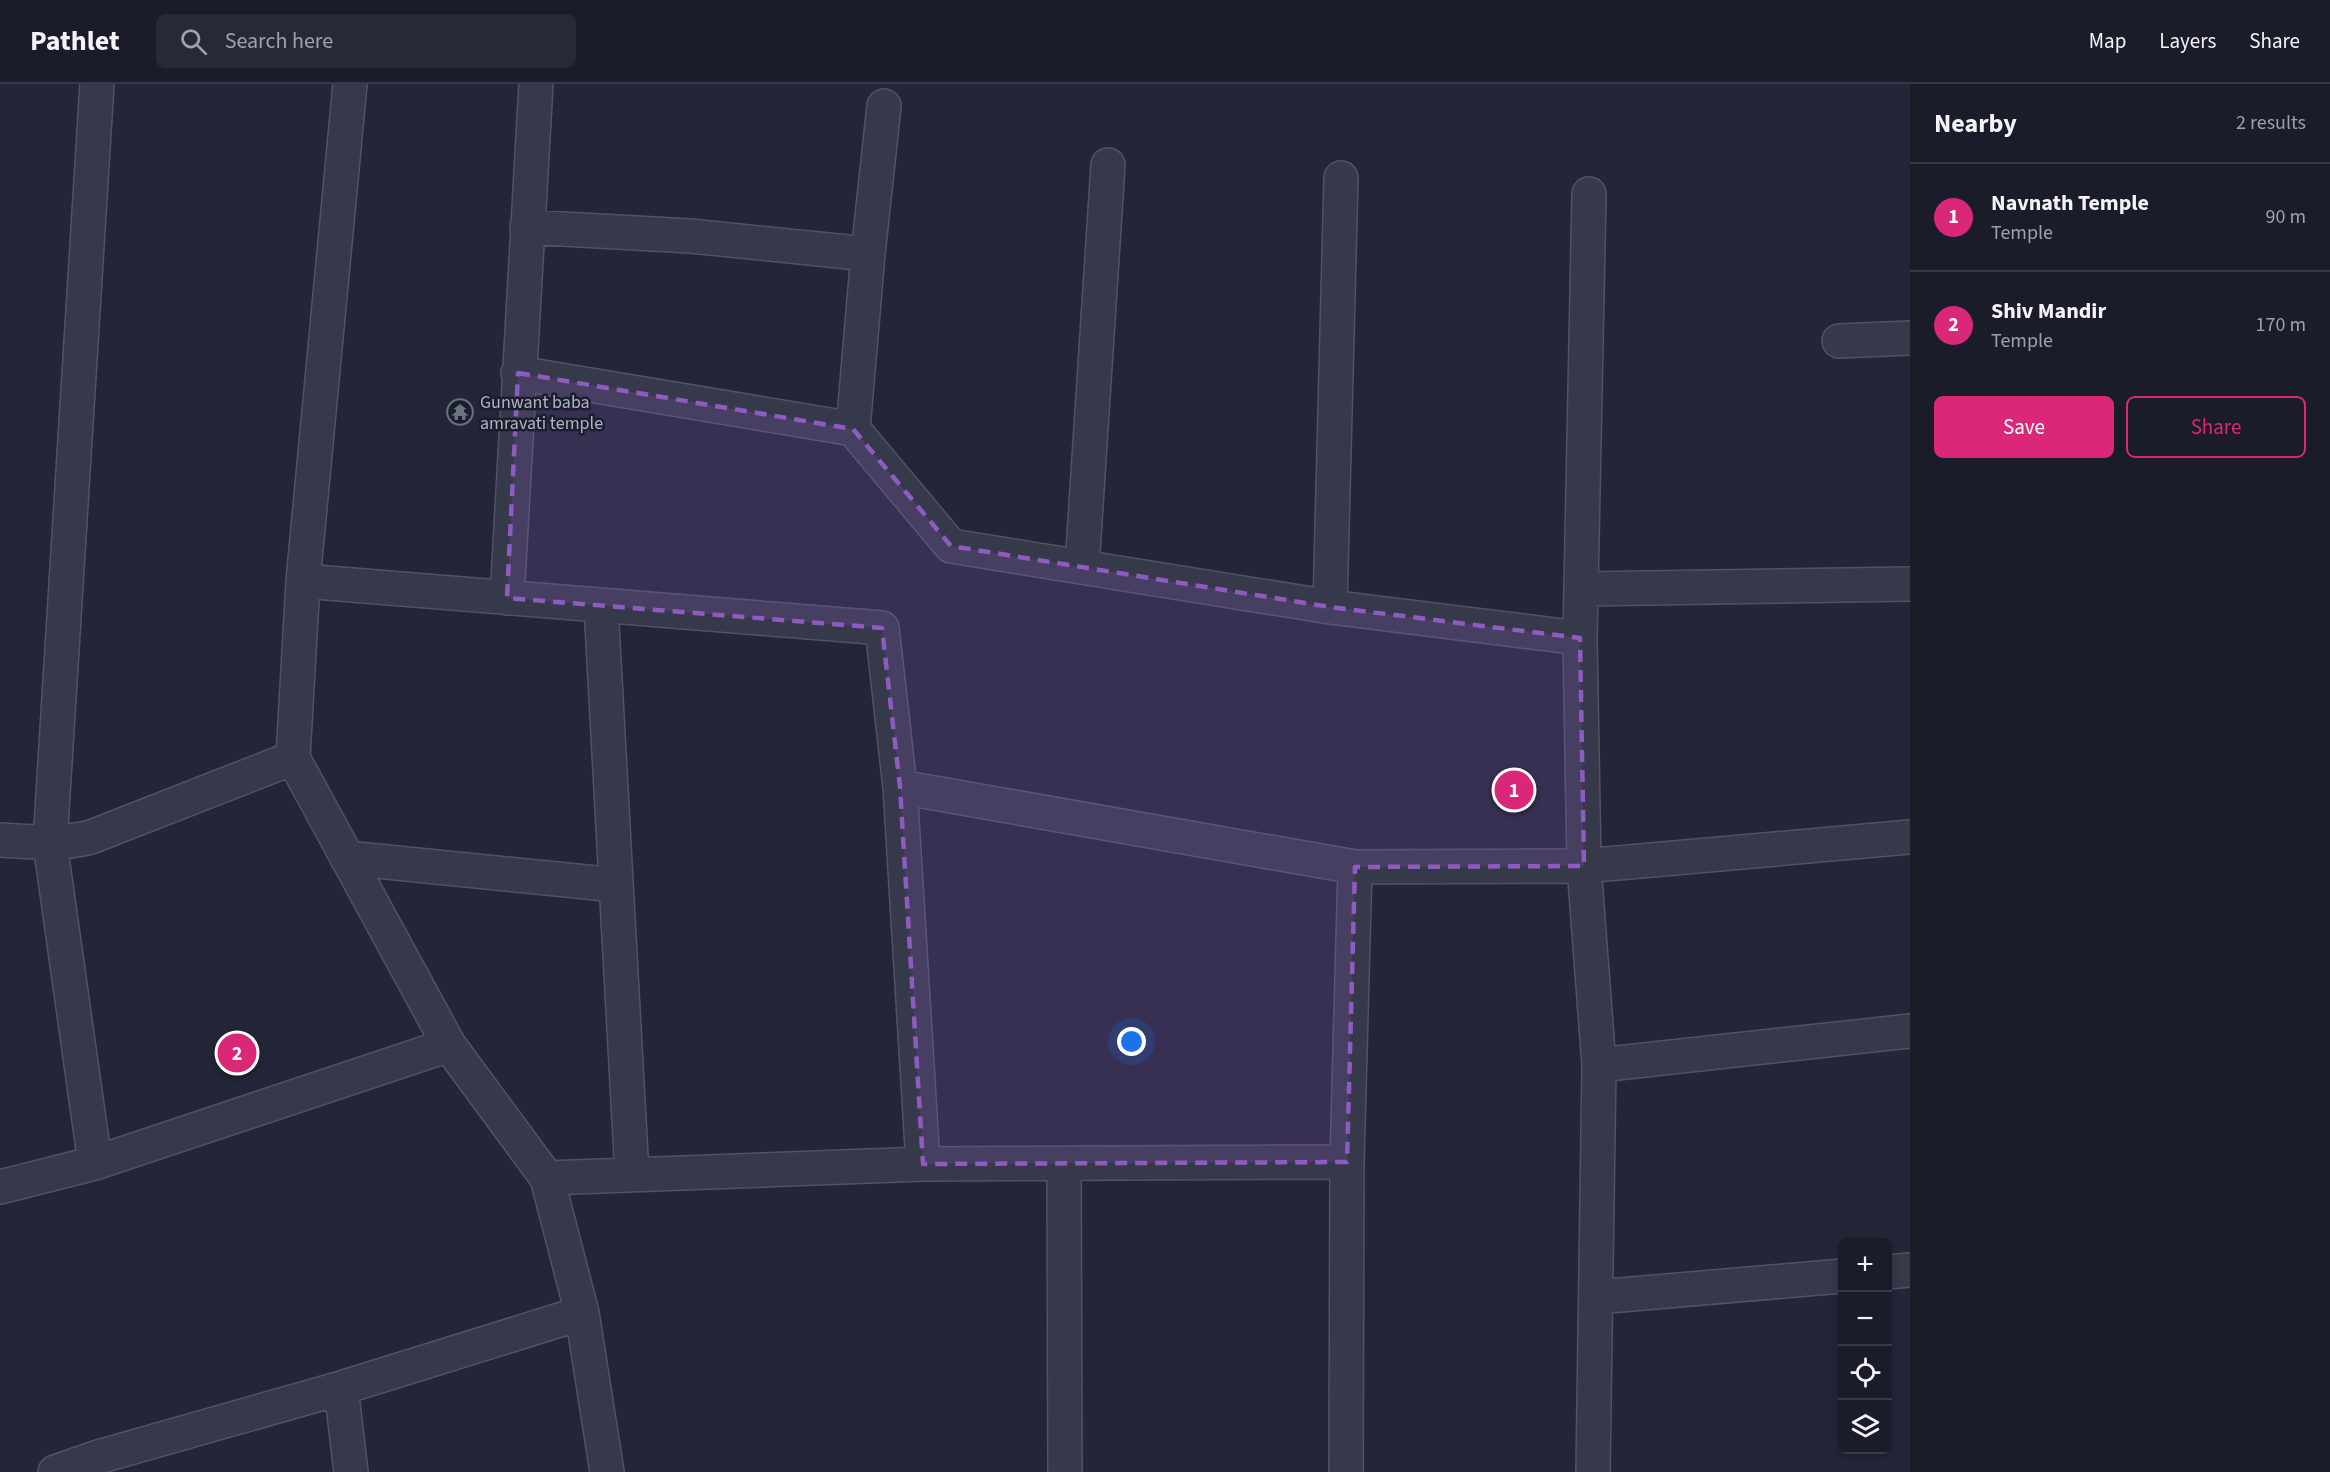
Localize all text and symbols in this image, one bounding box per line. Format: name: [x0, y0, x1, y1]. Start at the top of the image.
search box: [156, 14, 576, 68]
text: Pathlet: [30, 21, 120, 61]
icon: search: [177, 25, 210, 58]
text: Search here: [225, 25, 333, 57]
text: Map: [2089, 26, 2126, 56]
text: Layers: [2159, 26, 2216, 56]
text: Share: [2249, 26, 2300, 56]
text: Nearby: [1934, 105, 2017, 142]
text: 2 results: [2236, 109, 2306, 137]
text: Navnath Temple: [1991, 187, 2149, 219]
text: 1: [1948, 203, 1959, 231]
text: 90 m: [2266, 203, 2306, 231]
text: Temple: [1991, 219, 2053, 247]
text: Shiv Mandir: [1991, 295, 2106, 327]
text: 2: [1948, 311, 1959, 339]
text: 170 m: [2256, 311, 2306, 339]
text: Temple: [1991, 327, 2053, 355]
place label: Gunwant baba amravati temple: [480, 390, 603, 436]
button: Save: [1934, 396, 2114, 458]
button: Share: [2126, 396, 2306, 458]
temple icon: Gunwant baba amravati temple: [445, 397, 475, 427]
pin: 1: [1494, 768, 1534, 812]
your location: [1117, 1027, 1146, 1056]
pin: 2: [218, 1030, 256, 1076]
map controls: [1838, 1238, 1892, 1454]
button: +: [1838, 1238, 1892, 1292]
button: −: [1838, 1292, 1892, 1346]
button: locate: [1838, 1346, 1892, 1400]
button: layers: [1838, 1400, 1892, 1454]

